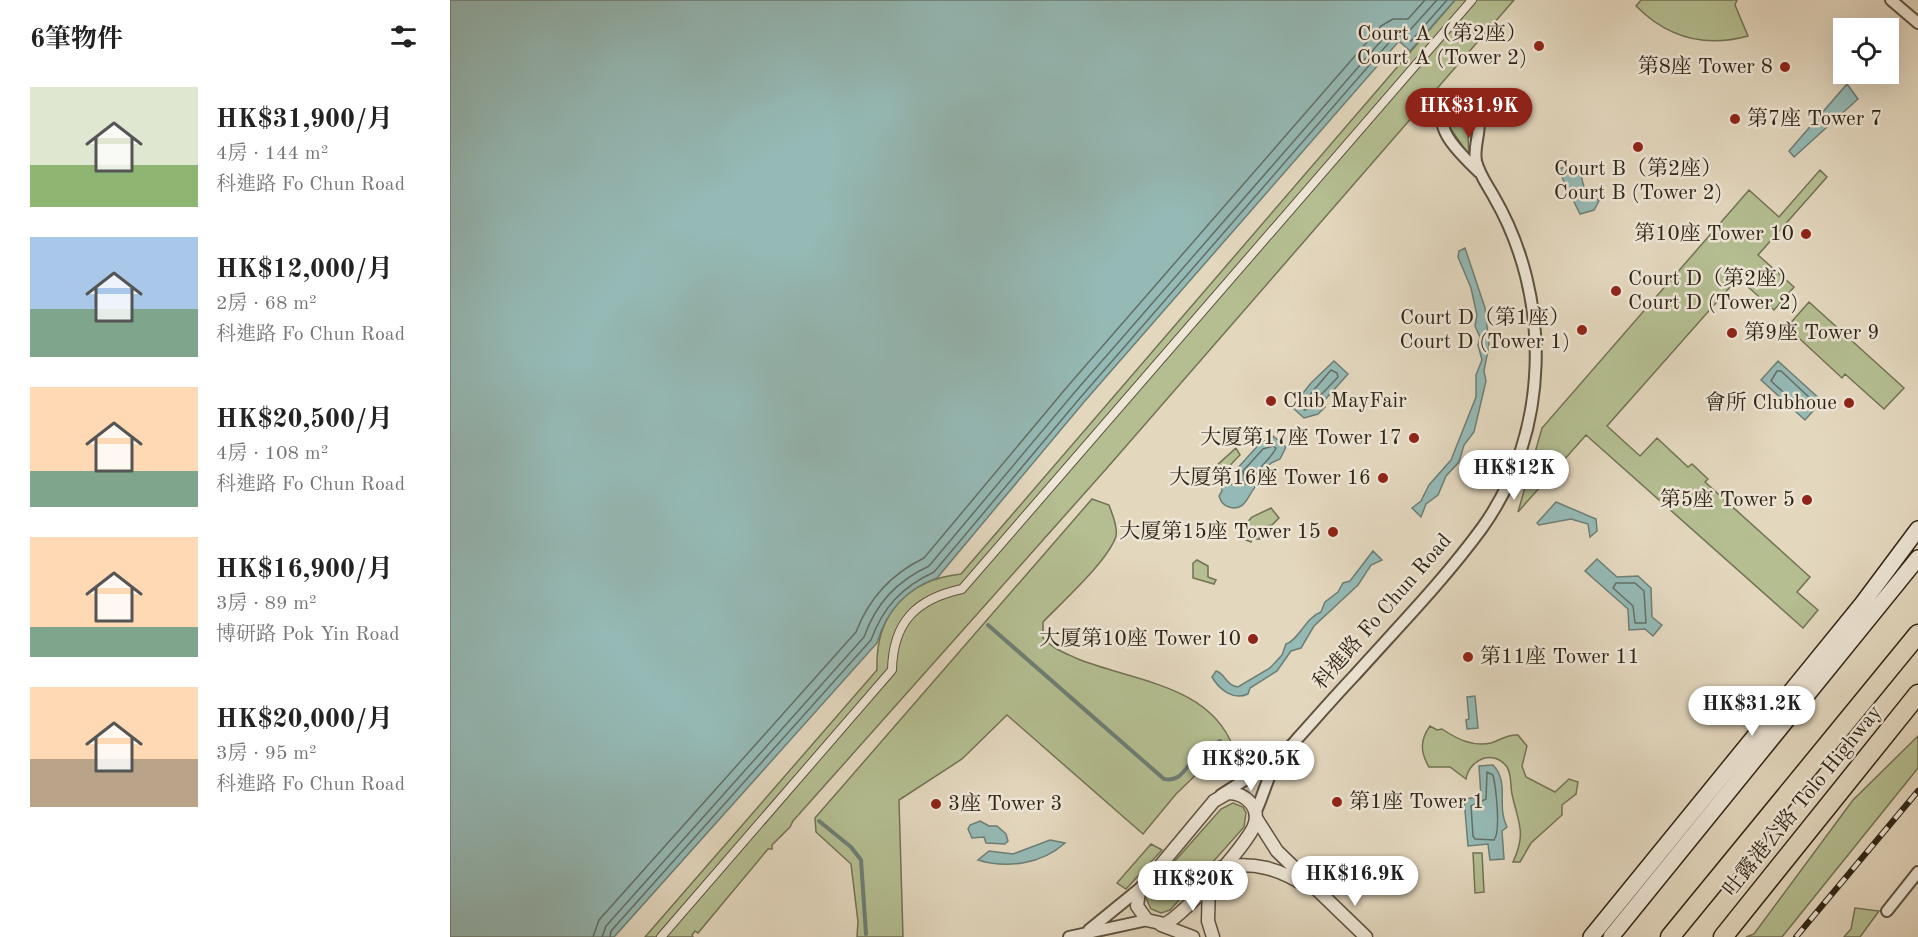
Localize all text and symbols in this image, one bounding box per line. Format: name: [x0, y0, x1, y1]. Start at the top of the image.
map controls: [1833, 18, 1899, 84]
button: locate: [1833, 18, 1899, 84]
icon: filters: [387, 20, 420, 53]
place label: Court A（第2座） Court A (Tower 2): [1357, 22, 1527, 69]
text: 6筆物件: [30, 27, 123, 53]
marker: Court A（第2座） Court A (Tower 2): [1532, 39, 1546, 53]
place label: 第8座 Tower 8: [1638, 55, 1773, 78]
marker: 第8座 Tower 8: [1778, 60, 1792, 74]
pin: HK$31.9K: [1407, 88, 1531, 139]
text: HK$31.9K: [1419, 97, 1519, 117]
text: HK$31,900/月: [216, 107, 393, 133]
place label: 第7座 Tower 7: [1747, 107, 1882, 130]
icon: home: [78, 111, 150, 183]
marker: 第7座 Tower 7: [1728, 112, 1742, 126]
marker: Court B（第2座） Court B (Tower 2): [1631, 140, 1645, 154]
text: 4房 · 144 m²: [216, 144, 328, 164]
place label: Court B（第2座） Court B (Tower 2): [1554, 157, 1722, 204]
text: 科進路 Fo Chun Road: [216, 175, 405, 195]
place label: 第10座 Tower 10: [1634, 222, 1794, 245]
marker: 第10座 Tower 10: [1799, 227, 1813, 241]
text: HK$12,000/月: [216, 257, 393, 283]
icon: home: [78, 261, 150, 333]
place label: Court D（第2座） Court D (Tower 2): [1628, 267, 1799, 314]
marker: Court D（第2座） Court D (Tower 2): [1609, 284, 1623, 298]
text: 2房 · 68 m²: [216, 294, 317, 314]
place label: Court D（第1座） Court D (Tower 1): [1399, 306, 1570, 353]
place label: 第9座 Tower 9: [1744, 321, 1879, 344]
marker: Court D（第1座） Court D (Tower 1): [1575, 323, 1589, 337]
text: 科進路 Fo Chun Road: [216, 325, 405, 345]
marker: 第9座 Tower 9: [1725, 326, 1739, 340]
place label: Club MayFair: [1283, 391, 1407, 412]
place label: 會所 Clubhoue: [1705, 391, 1837, 414]
marker: Club MayFair: [1264, 394, 1278, 408]
marker: 會所 Clubhoue: [1842, 396, 1856, 410]
text: HK$20,500/月: [216, 407, 393, 433]
icon: home: [78, 411, 150, 483]
place label: 大厦第17座 Tower 17: [1200, 426, 1402, 449]
marker: 大厦第17座 Tower 17: [1407, 431, 1421, 445]
text: 4房 · 108 m²: [216, 444, 328, 464]
pin: HK$12K: [1465, 450, 1563, 501]
text: HK$12K: [1473, 459, 1555, 479]
place label: 大厦第16座 Tower 16: [1169, 466, 1371, 489]
marker: 大厦第16座 Tower 16: [1376, 471, 1390, 485]
text: 科進路 Fo Chun Road: [216, 475, 405, 495]
place label: 第5座 Tower 5: [1660, 488, 1795, 511]
marker: 第5座 Tower 5: [1800, 493, 1814, 507]
place label: 大厦第15座 Tower 15: [1119, 520, 1321, 543]
marker: 大厦第15座 Tower 15: [1326, 525, 1340, 539]
street label: 科進路 Fo Chun Road: [1308, 529, 1456, 694]
text: HK$16,900/月: [216, 557, 393, 583]
icon: home: [78, 561, 150, 633]
text: 3房 · 89 m²: [216, 594, 317, 614]
text: 博研路 Pok Yin Road: [216, 625, 400, 645]
place label: 大厦第10座 Tower 10: [1039, 627, 1241, 650]
marker: 大厦第10座 Tower 10: [1246, 632, 1260, 646]
place label: 第11座 Tower 11: [1480, 645, 1640, 668]
marker: 第11座 Tower 11: [1461, 650, 1475, 664]
pin: HK$31.2K: [1690, 686, 1814, 737]
text: HK$31.2K: [1702, 695, 1802, 715]
street label: 吐露港公路 Tolo Highway: [1717, 700, 1886, 900]
text: HK$20,000/月: [216, 707, 393, 733]
icon: home: [78, 711, 150, 783]
pin: HK$20.5K: [1189, 741, 1313, 792]
text: 3房 · 95 m²: [216, 744, 317, 764]
text: HK$20.5K: [1201, 750, 1301, 770]
text: 科進路 Fo Chun Road: [216, 775, 405, 795]
place label: 第1座 Tower 1: [1349, 790, 1484, 813]
place label: 3座 Tower 3: [948, 792, 1062, 815]
marker: 第1座 Tower 1: [1330, 795, 1344, 809]
marker: 3座 Tower 3: [929, 797, 943, 811]
pin: HK$16.9K: [1293, 856, 1417, 907]
pin: HK$20K: [1144, 861, 1242, 912]
text: HK$16.9K: [1305, 865, 1405, 885]
text: HK$20K: [1152, 870, 1234, 890]

